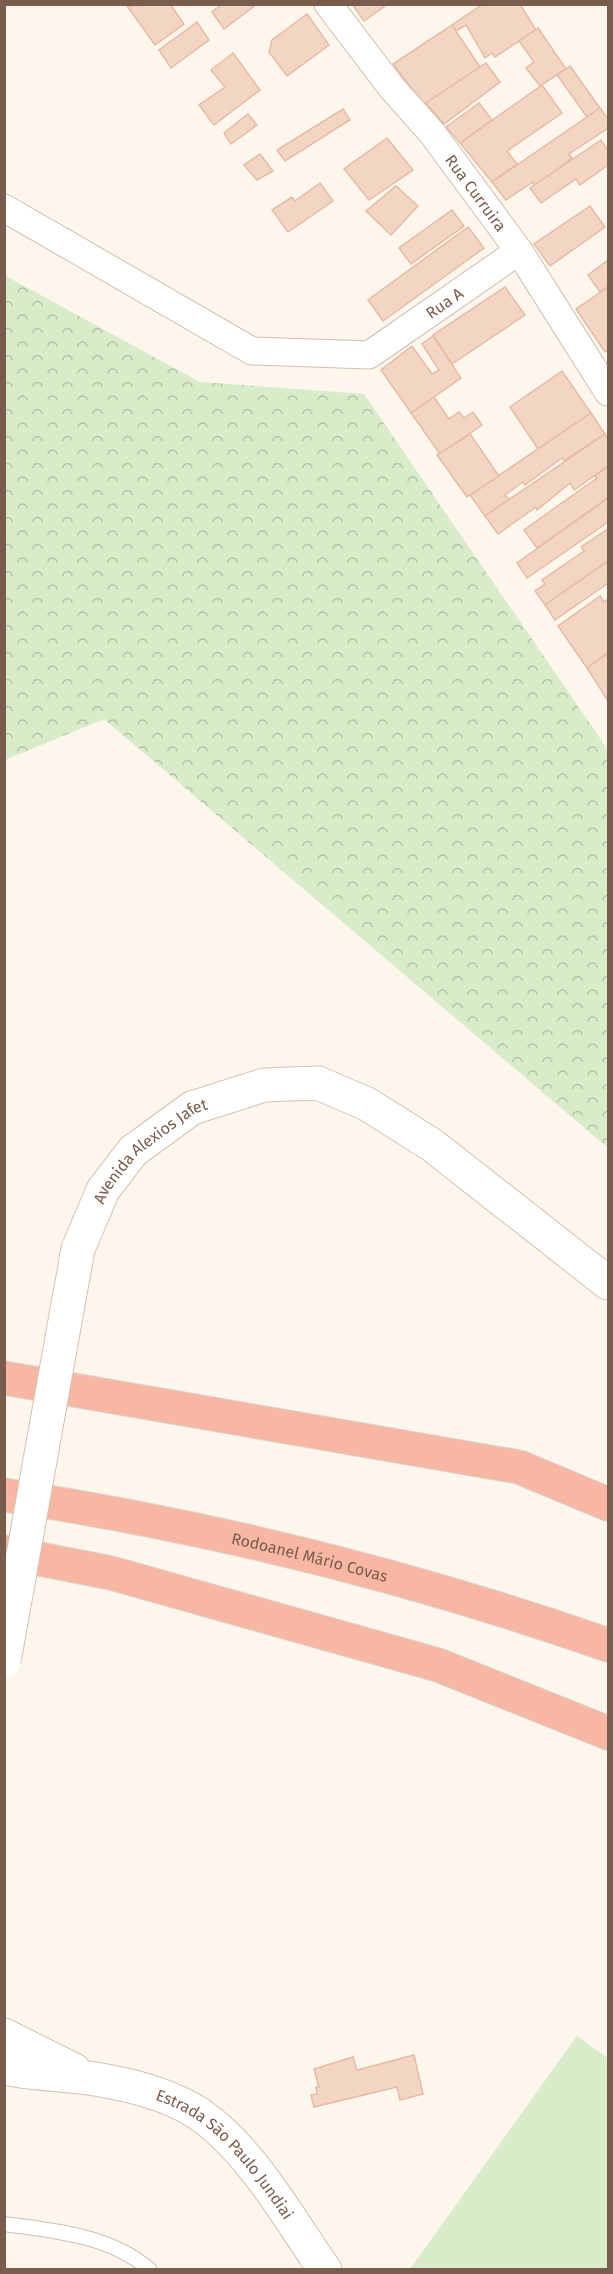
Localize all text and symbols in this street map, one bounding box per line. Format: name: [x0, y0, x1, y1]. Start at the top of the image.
street label: Rua Curruira: [441, 151, 510, 235]
street label: Rua A: [422, 283, 468, 323]
street label: Avenida Alexios Jafet: [89, 1095, 210, 1207]
street label: Rodoanel Mário Covas: [230, 1529, 390, 1586]
street label: Estrada São Paulo Jundiai: [153, 2085, 297, 2223]

